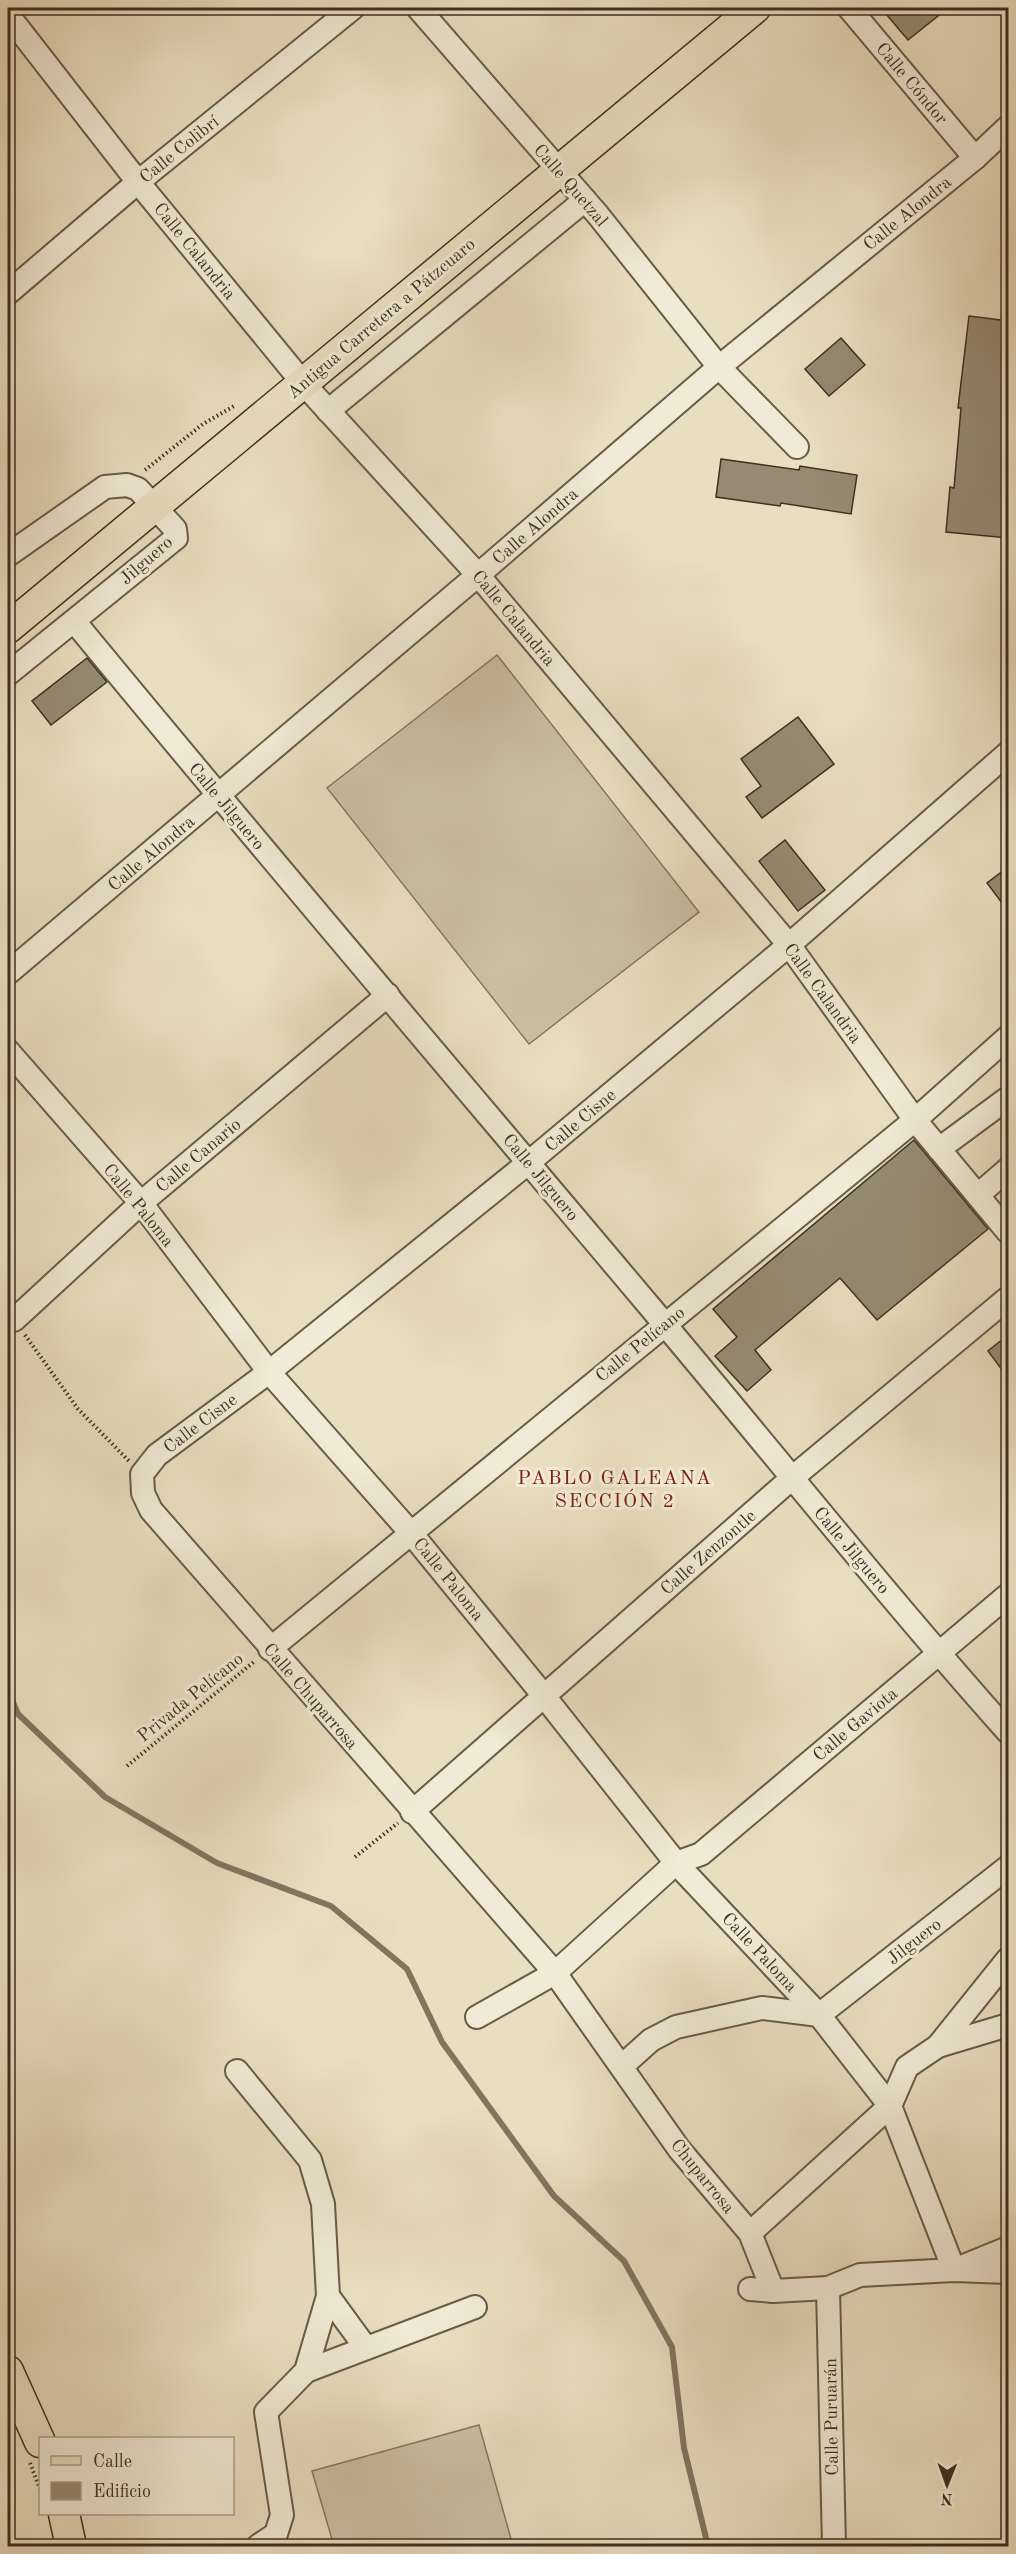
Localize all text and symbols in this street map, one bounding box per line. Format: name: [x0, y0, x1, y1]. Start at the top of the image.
street label: Calle Cóndor: [872, 39, 951, 128]
street label: Calle Colibrí: [137, 112, 223, 187]
street label: Calle Quetzal: [530, 141, 611, 230]
street label: Calle Alondra: [860, 173, 955, 254]
street label: Calle Calandria: [150, 200, 239, 304]
street label: Antigua Carretera a Pátzcuaro: [284, 235, 479, 402]
street label: Calle Alondra: [489, 485, 582, 569]
street label: Jilguero: [117, 533, 177, 588]
street label: Calle Calandria: [468, 567, 558, 670]
street label: Calle Jilguero: [185, 760, 268, 854]
street label: Calle Alondra: [105, 812, 198, 895]
street label: Calle Calandria: [780, 940, 864, 1047]
street label: Calle Cisne: [542, 1086, 620, 1156]
street label: Calle Canario: [153, 1115, 245, 1196]
street label: Calle Jilguero: [499, 1131, 582, 1225]
street label: Calle Paloma: [99, 1161, 177, 1251]
street label: Calle Pelícano: [593, 1304, 689, 1386]
street label: Calle Cisne: [161, 1391, 241, 1457]
district label: PABLO GALEANA SECCIÓN 2: [517, 1469, 713, 1512]
street label: Calle Jilguero: [810, 1504, 893, 1598]
street label: Calle Zenzontle: [658, 1507, 760, 1599]
street label: Calle Paloma: [409, 1535, 487, 1625]
street label: Calle Chuparrosa: [259, 1640, 361, 1753]
street label: Privada Pelícano: [134, 1650, 247, 1746]
street label: Calle Gaviota: [810, 1684, 901, 1765]
street label: Calle Paloma: [718, 1909, 800, 1996]
street label: Jilguero: [884, 1915, 945, 1968]
street label: Chuparrosa: [667, 2136, 738, 2217]
street label: Calle Puruarán: [822, 2358, 842, 2476]
legend: [39, 2437, 234, 2515]
text: Calle: [93, 2453, 132, 2471]
north arrow: [917, 2455, 977, 2515]
text: Edificio: [93, 2483, 151, 2501]
text: N: [940, 2490, 953, 2506]

